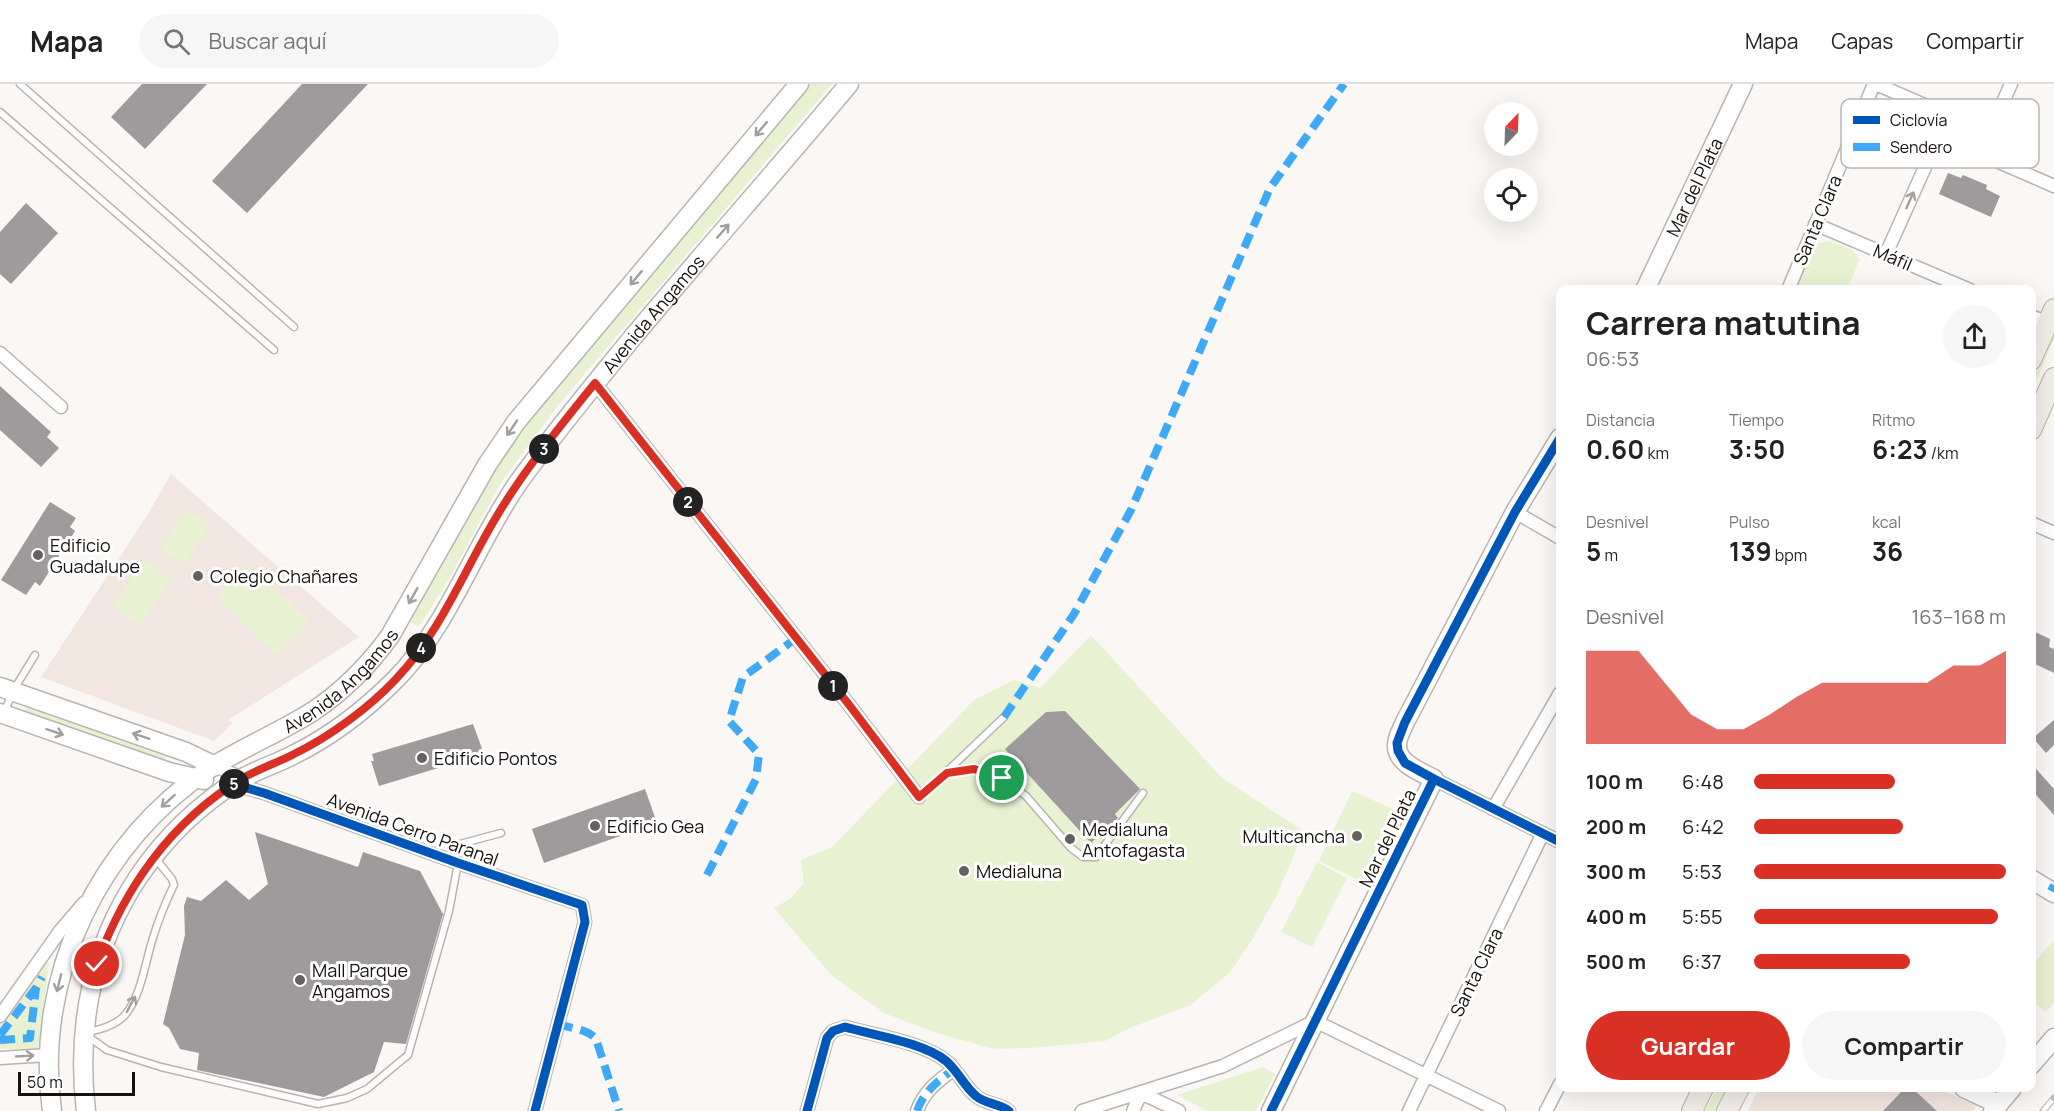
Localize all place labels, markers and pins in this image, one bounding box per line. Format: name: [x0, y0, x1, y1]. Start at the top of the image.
pin: 3: [529, 434, 559, 464]
pin: 2: [673, 487, 703, 517]
place label: Edificio Guadalupe: [50, 533, 140, 578]
marker: Edificio Guadalupe: [31, 548, 45, 562]
place label: Colegio Chañares: [210, 564, 358, 588]
marker: Colegio Chañares: [191, 569, 205, 583]
pin: 4: [406, 633, 436, 663]
pin: 1: [818, 671, 848, 701]
place label: Edificio Pontos: [434, 746, 557, 770]
marker: Edificio Pontos: [415, 751, 429, 765]
pin: [976, 752, 1027, 803]
pin: 5: [219, 769, 249, 799]
place label: Edificio Gea: [607, 814, 704, 838]
place label: Medialuna Antofagasta: [1082, 817, 1185, 862]
marker: Edificio Gea: [588, 819, 602, 833]
place label: Multicancha: [1242, 824, 1345, 848]
marker: Multicancha: [1350, 829, 1364, 843]
marker: Medialuna Antofagasta: [1063, 832, 1077, 846]
place label: Medialuna: [976, 859, 1062, 883]
marker: Medialuna: [957, 864, 971, 878]
pin: [71, 938, 122, 989]
place label: Mall Parque Angamos: [312, 958, 408, 1003]
marker: Mall Parque Angamos: [293, 973, 307, 987]

